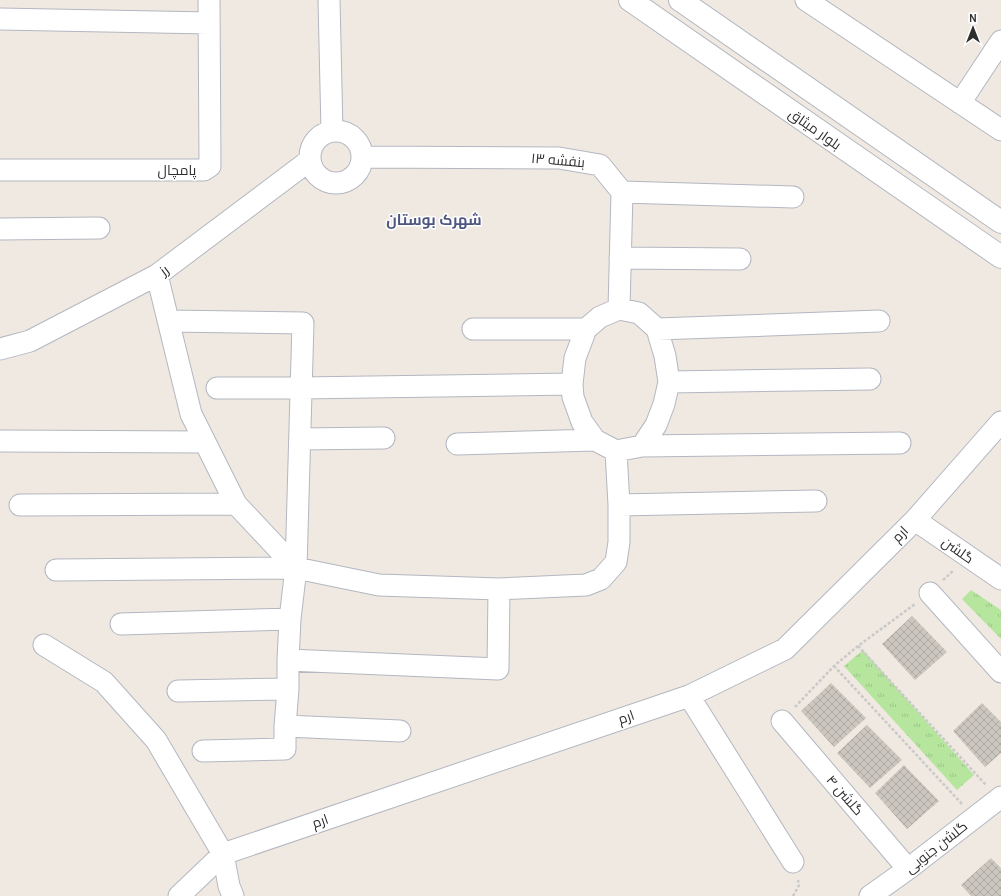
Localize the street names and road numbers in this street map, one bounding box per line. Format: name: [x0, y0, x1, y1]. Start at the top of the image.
street label: بلوار میثاق: [785, 105, 844, 154]
street label: بنفشه ۱۳: [530, 150, 586, 171]
street label: پامچال: [158, 162, 197, 180]
street label: رز: [156, 261, 172, 280]
street label: ارم: [889, 523, 913, 547]
street label: گلشن: [938, 533, 977, 568]
street label: ارم: [616, 707, 637, 729]
street label: گلشن ۴: [822, 772, 867, 819]
street label: ارم: [310, 811, 331, 833]
street label: گلشن جنوبی: [902, 818, 971, 877]

